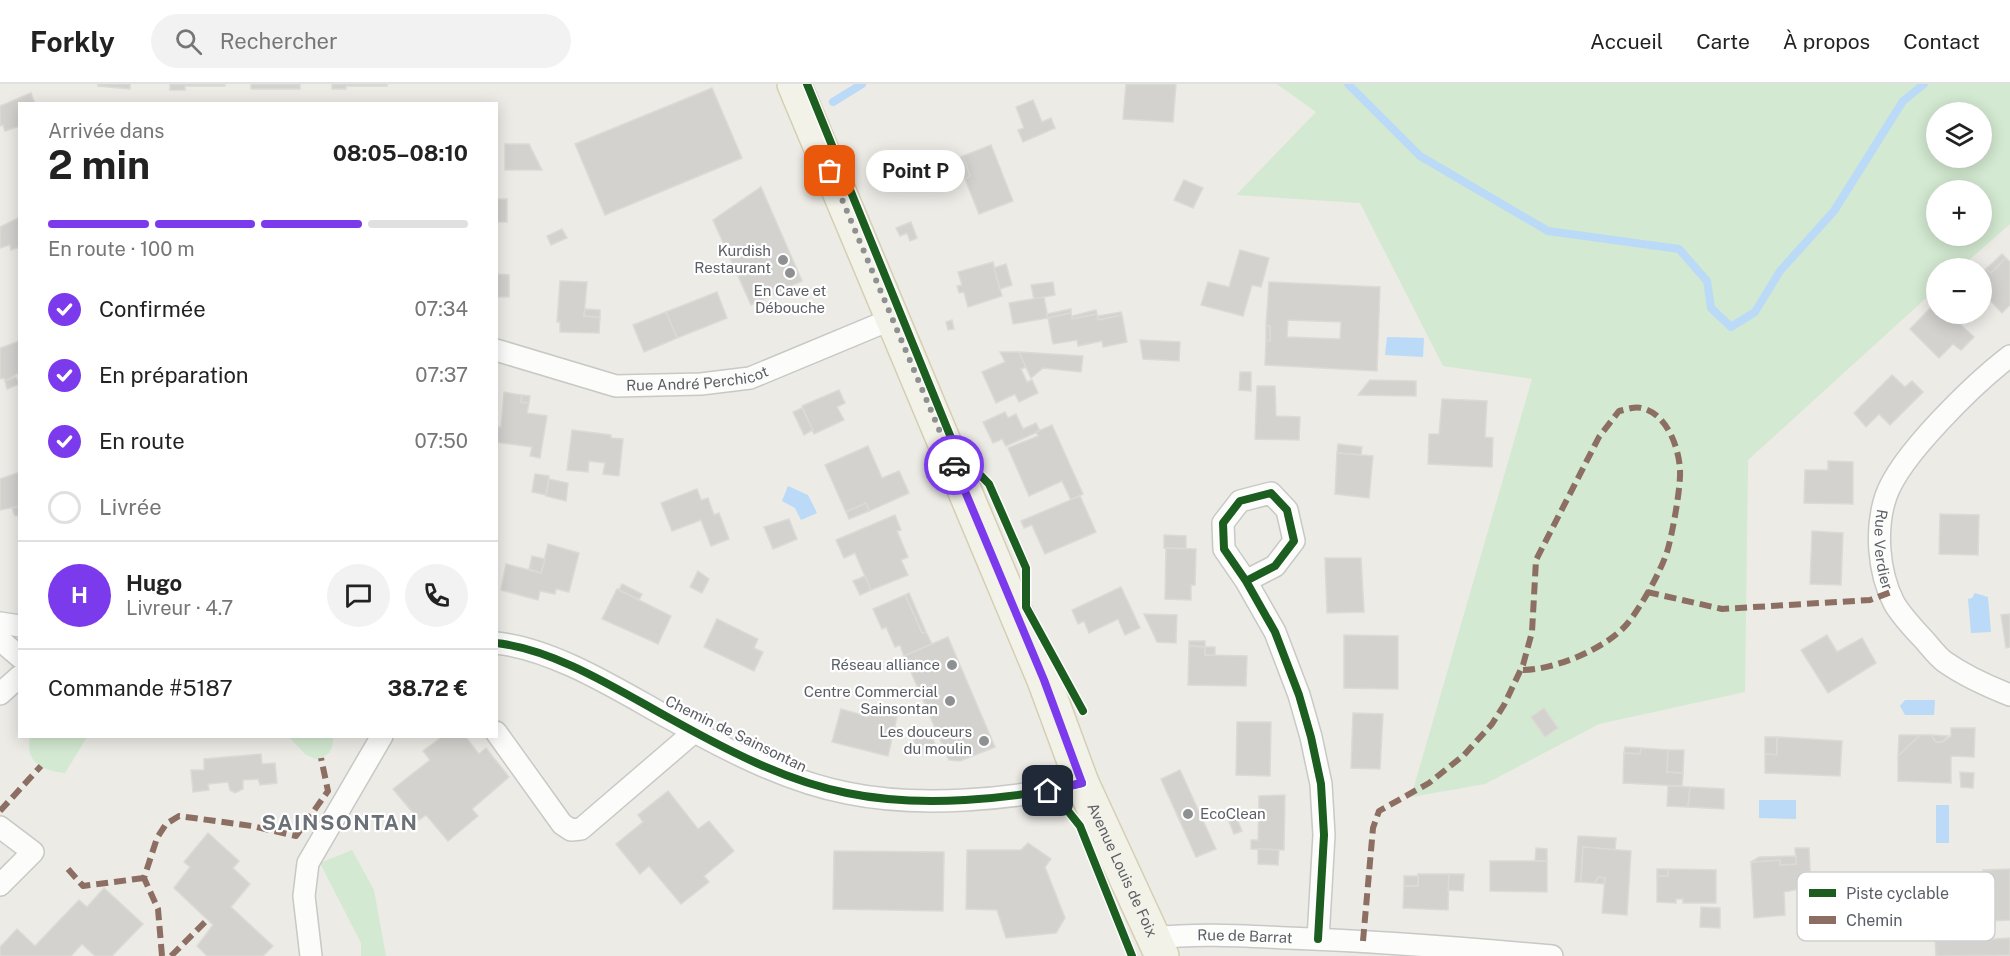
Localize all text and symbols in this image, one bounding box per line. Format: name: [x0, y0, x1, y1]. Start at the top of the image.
search box: [151, 14, 571, 68]
text: Forkly: [30, 25, 115, 58]
icon: search: [172, 25, 205, 58]
text: Rechercher: [220, 28, 338, 54]
text: Accueil: [1590, 29, 1663, 54]
text: Carte: [1696, 29, 1750, 54]
text: À propos: [1783, 29, 1870, 54]
text: Contact: [1903, 29, 1980, 54]
map controls: [1926, 102, 1992, 324]
button: layers: [1926, 102, 1992, 168]
text: Arrivée dans: [48, 119, 164, 143]
text: 08:05–08:10: [333, 140, 468, 166]
text: 2 min: [48, 142, 150, 188]
pin: [804, 145, 855, 196]
callout: Point P: [866, 150, 965, 192]
icon: bag: [813, 154, 846, 187]
text: Point P: [882, 159, 949, 183]
button: +: [1926, 180, 1992, 246]
text: En route · 100 m: [48, 237, 195, 261]
place label: Kurdish Restaurant: [694, 242, 771, 276]
marker: Kurdish Restaurant: [776, 253, 790, 267]
button: −: [1926, 258, 1992, 324]
marker: En Cave et Débouche: [783, 266, 797, 280]
place label: En Cave et Débouche: [754, 282, 827, 316]
icon: check: [48, 293, 81, 326]
text: Confirmée: [99, 296, 206, 322]
text: 07:34: [414, 297, 468, 321]
icon: check: [48, 359, 81, 392]
text: En préparation: [99, 362, 249, 388]
street label: Rue André Perchicot: [626, 362, 771, 394]
text: 07:37: [415, 363, 468, 387]
icon: check: [48, 425, 81, 458]
text: En route: [99, 428, 185, 454]
text: 07:50: [415, 429, 468, 453]
courier: [924, 435, 984, 495]
icon: car: [938, 449, 971, 482]
text: Livrée: [99, 494, 162, 520]
street label: Rue Verdier: [1871, 508, 1897, 592]
button: chat: [327, 564, 390, 627]
button: phone: [405, 564, 468, 627]
text: Hugo: [126, 570, 182, 596]
text: H: [71, 582, 88, 608]
text: Livreur · 4.7: [126, 596, 233, 620]
place label: Réseau alliance: [831, 656, 940, 673]
marker: Réseau alliance: [945, 658, 959, 672]
text: Commande #5187: [48, 675, 233, 701]
text: 38.72 €: [387, 675, 468, 701]
place label: Centre Commercial Sainsontan: [804, 683, 938, 717]
street label: Chemin de Sainsontan: [663, 692, 810, 775]
marker: Centre Commercial Sainsontan: [943, 694, 957, 708]
place label: Les douceurs du moulin: [879, 723, 972, 757]
marker: Les douceurs du moulin: [977, 734, 991, 748]
pin: [1022, 765, 1073, 816]
icon: home: [1031, 774, 1064, 807]
street label: Avenue Louis de Foix: [1084, 800, 1161, 940]
place label: EcoClean: [1200, 805, 1266, 822]
marker: EcoClean: [1181, 807, 1195, 821]
district label: SAINSONTAN: [262, 810, 418, 835]
legend: [1797, 872, 1995, 941]
text: Piste cyclable: [1846, 884, 1949, 903]
text: Chemin: [1846, 911, 1902, 930]
street label: Rue de Barrat: [1197, 926, 1293, 946]

